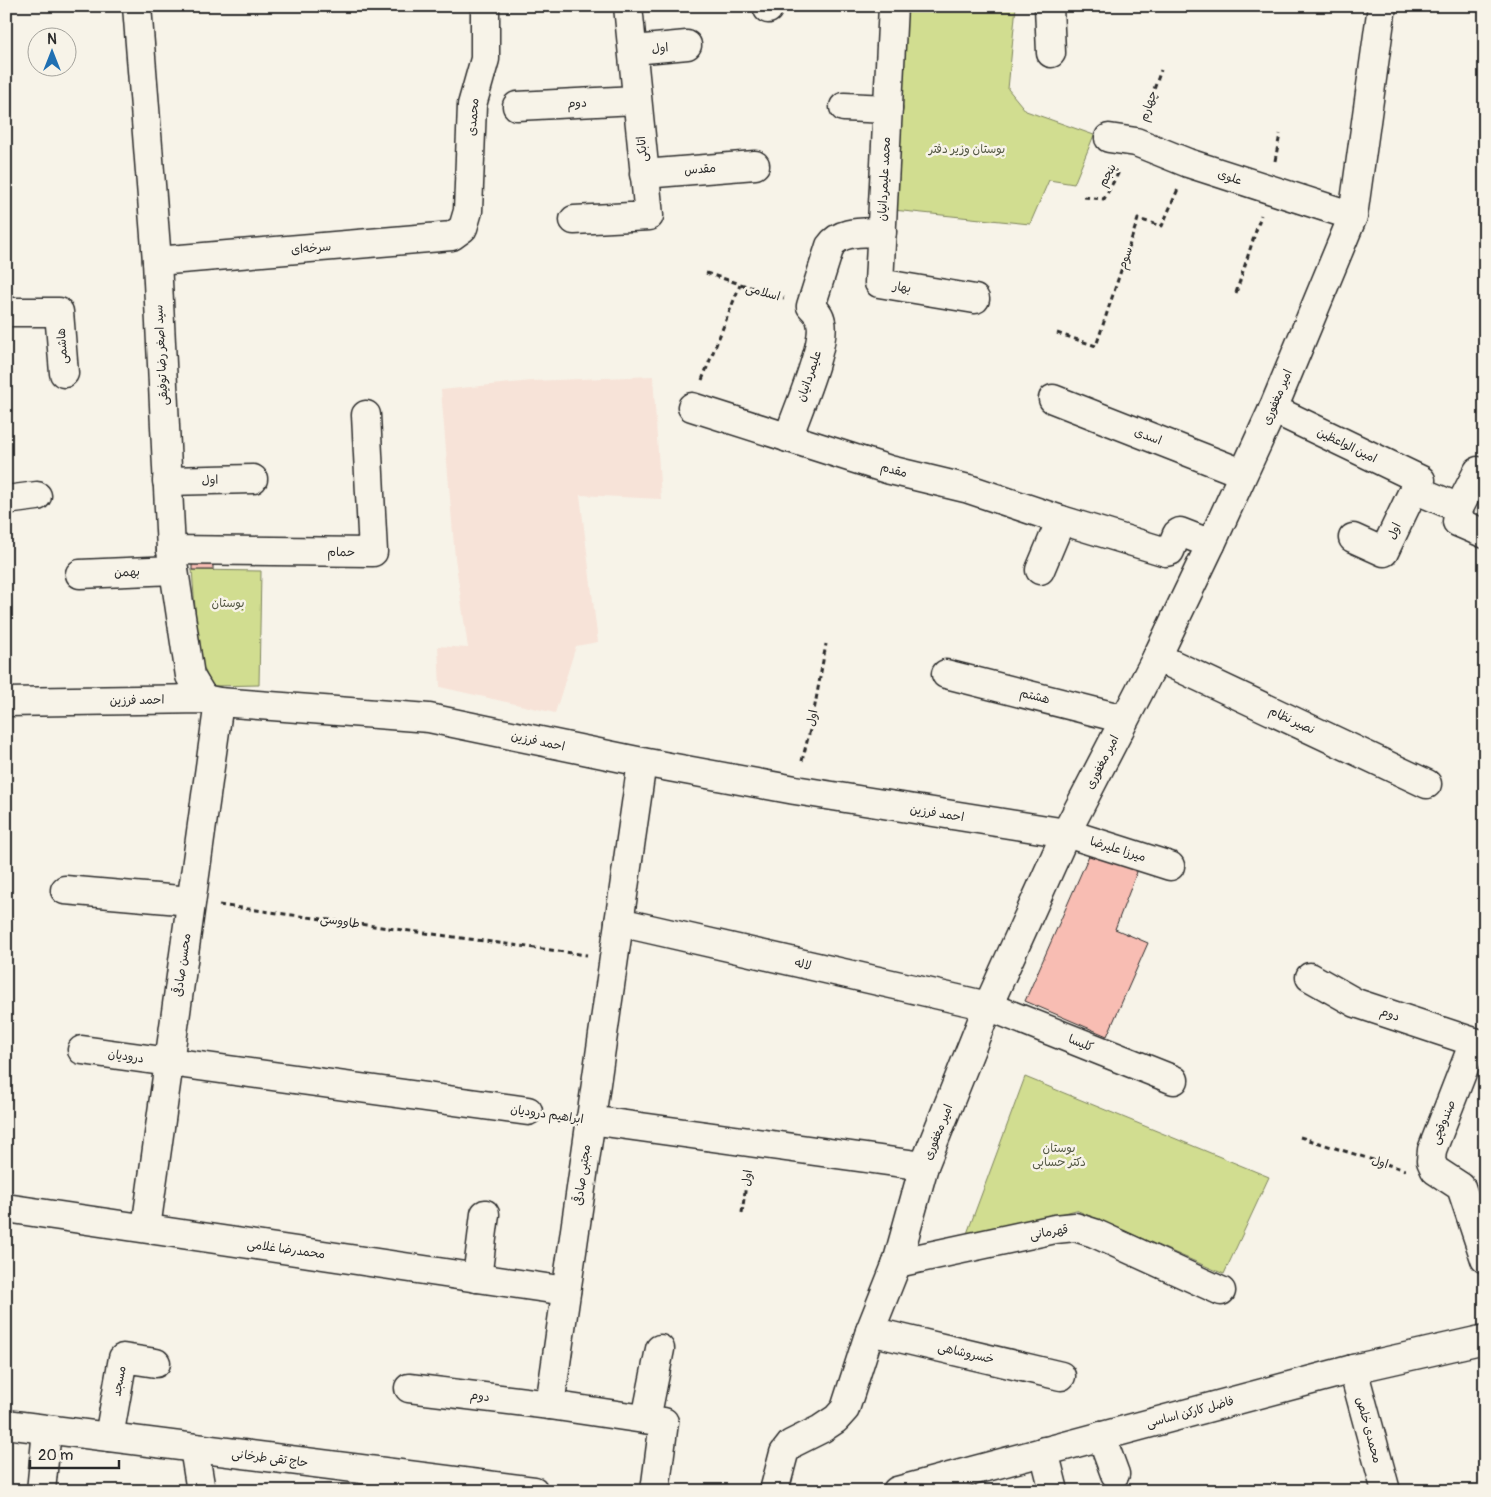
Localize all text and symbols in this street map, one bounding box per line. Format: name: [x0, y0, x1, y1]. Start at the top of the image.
north arrow: [28, 28, 78, 78]
text: N: [47, 31, 57, 48]
street label: اول: [651, 40, 669, 57]
street label: چهارم: [1136, 89, 1162, 124]
street label: دوم: [567, 95, 587, 112]
street label: محمدی: [464, 97, 483, 137]
street label: اتابکی: [634, 135, 651, 163]
street label: محمد علیمردانیان: [875, 136, 894, 222]
park label: بوستان وزیر دفتر: [928, 142, 1005, 157]
street label: مقدس: [684, 161, 717, 178]
street label: پنجم: [1095, 161, 1121, 190]
street label: علوی: [1216, 166, 1244, 189]
street label: سرخه‌ای: [290, 239, 332, 258]
street label: سوم: [1115, 245, 1137, 272]
street label: بهار: [891, 279, 912, 296]
street label: اسلامی: [744, 280, 782, 305]
street label: سید اصغر رضا توفیقی: [151, 304, 172, 406]
street label: هاشمی: [54, 327, 71, 364]
street label: علیمردانیان: [794, 349, 825, 404]
street label: امیر مغفوری: [1259, 367, 1296, 427]
street label: اسدی: [1132, 424, 1164, 449]
street label: امین الواعظین: [1314, 425, 1379, 466]
street label: مقدم: [879, 460, 909, 482]
street label: اول: [201, 473, 219, 488]
street label: اول: [1384, 521, 1405, 542]
street label: حمام: [327, 545, 355, 561]
street label: بهمن: [114, 565, 140, 580]
park label: بوستان: [212, 596, 244, 611]
street label: هشتم: [1018, 686, 1052, 708]
street label: احمد فرزین: [110, 693, 164, 708]
street label: نصیر نظام: [1266, 703, 1317, 738]
street label: اول: [804, 709, 821, 728]
street label: احمد فرزین: [510, 728, 566, 755]
street label: امیر مغفوری: [1082, 733, 1122, 792]
street label: احمد فرزین: [909, 802, 965, 825]
street label: میرزا علیرضا: [1088, 834, 1148, 865]
street label: طاووسی: [319, 911, 361, 932]
street label: محسن صادقی: [171, 932, 194, 998]
street label: لاله: [793, 955, 813, 974]
street label: دوم: [1378, 1004, 1402, 1026]
street label: کلیسا: [1066, 1032, 1096, 1055]
street label: درودیان: [107, 1047, 145, 1066]
street label: صندوقچی: [1428, 1098, 1459, 1147]
street label: ابراهیم درودیان: [509, 1102, 584, 1128]
street label: امیر مغفوری: [920, 1102, 956, 1162]
park label: بوستان دکتر حسابی: [1032, 1141, 1086, 1170]
street label: مجتبی صادقی: [571, 1143, 594, 1207]
street label: اول: [1370, 1153, 1390, 1172]
street label: اول: [739, 1169, 756, 1187]
street label: قهرمانی: [1029, 1222, 1069, 1243]
street label: محمدرضا غلامی: [246, 1237, 326, 1262]
street label: خسروشاهی: [936, 1340, 996, 1367]
street label: مسجد: [109, 1365, 130, 1398]
street label: دوم: [469, 1388, 491, 1406]
street label: فاضل کارکن اساسی: [1145, 1394, 1236, 1431]
street label: محمدی خلص: [1352, 1395, 1385, 1465]
scale bar: [30, 1437, 119, 1469]
text: 20 m: [38, 1446, 73, 1465]
street label: حاج تقی طرخانی: [231, 1446, 309, 1472]

